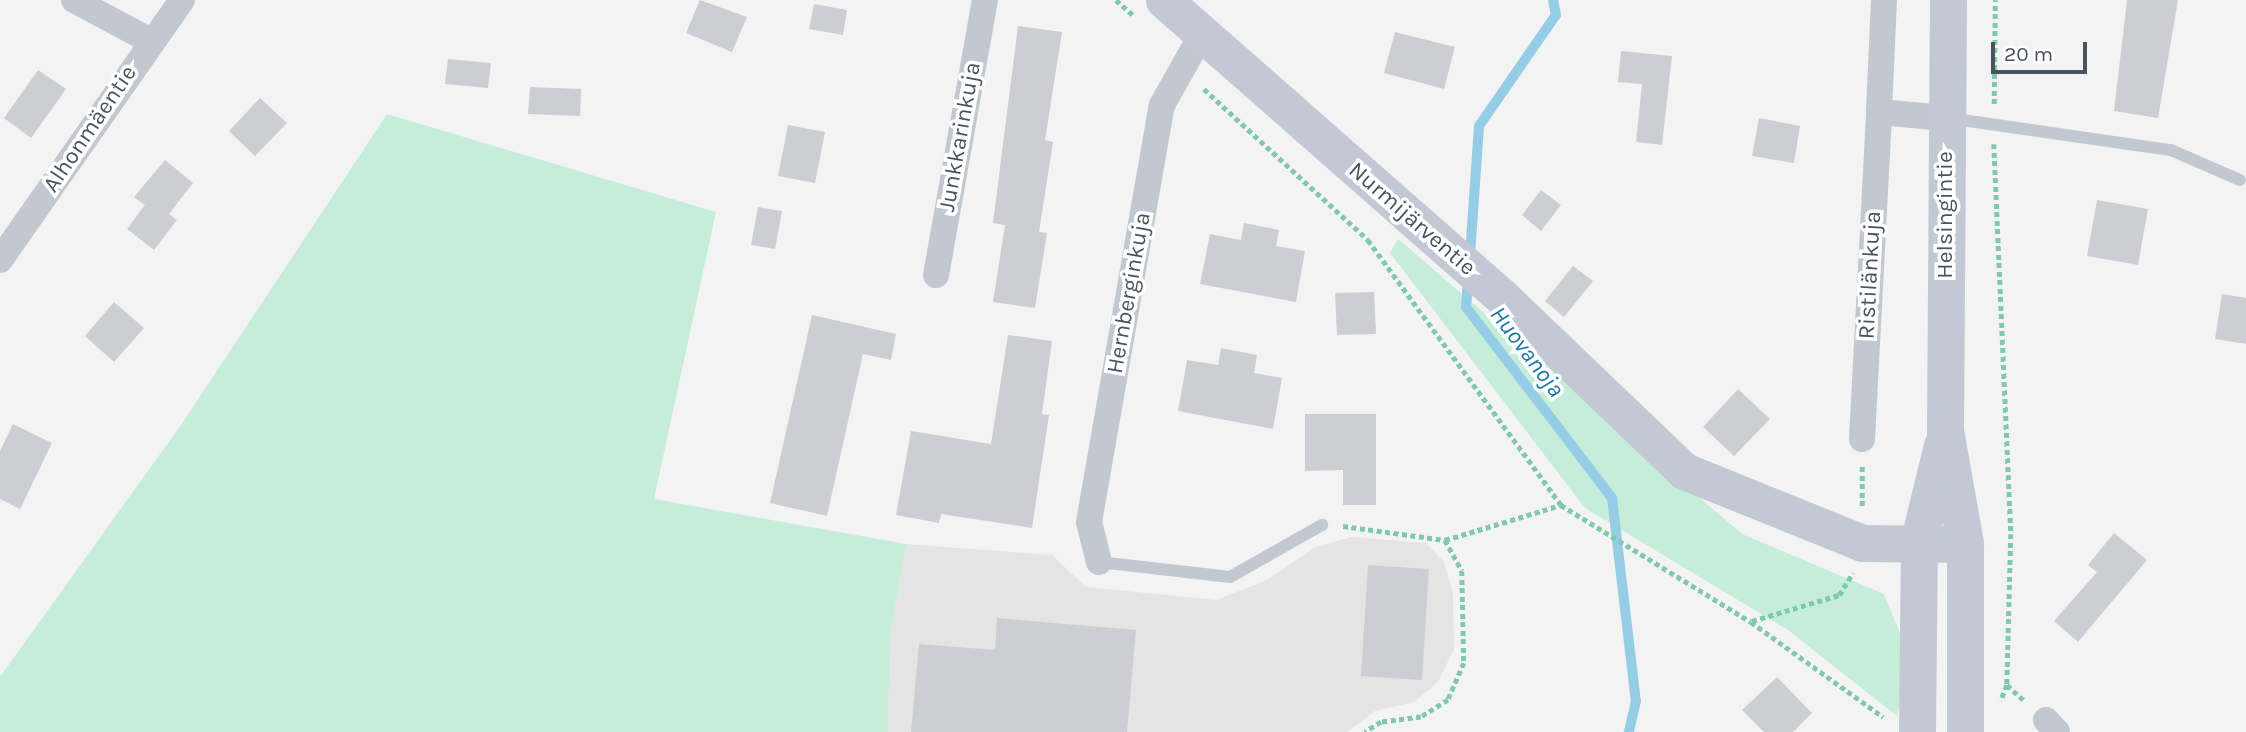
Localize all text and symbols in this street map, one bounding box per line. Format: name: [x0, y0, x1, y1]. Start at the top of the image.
scale bar: [1994, 28, 2090, 72]
text: 20 m: [2004, 42, 2053, 66]
street label: Alhonmäentie: [37, 60, 143, 198]
street label: Junkkarinkuja: [933, 60, 987, 214]
street label: Helsingintie: [1931, 151, 1959, 279]
street label: Nurmijärventie: [1343, 156, 1481, 282]
street label: Hernberginkuja: [1101, 210, 1157, 376]
street label: Ristilänkuja: [1853, 210, 1887, 340]
water label: Huovanoja: [1484, 301, 1570, 403]

